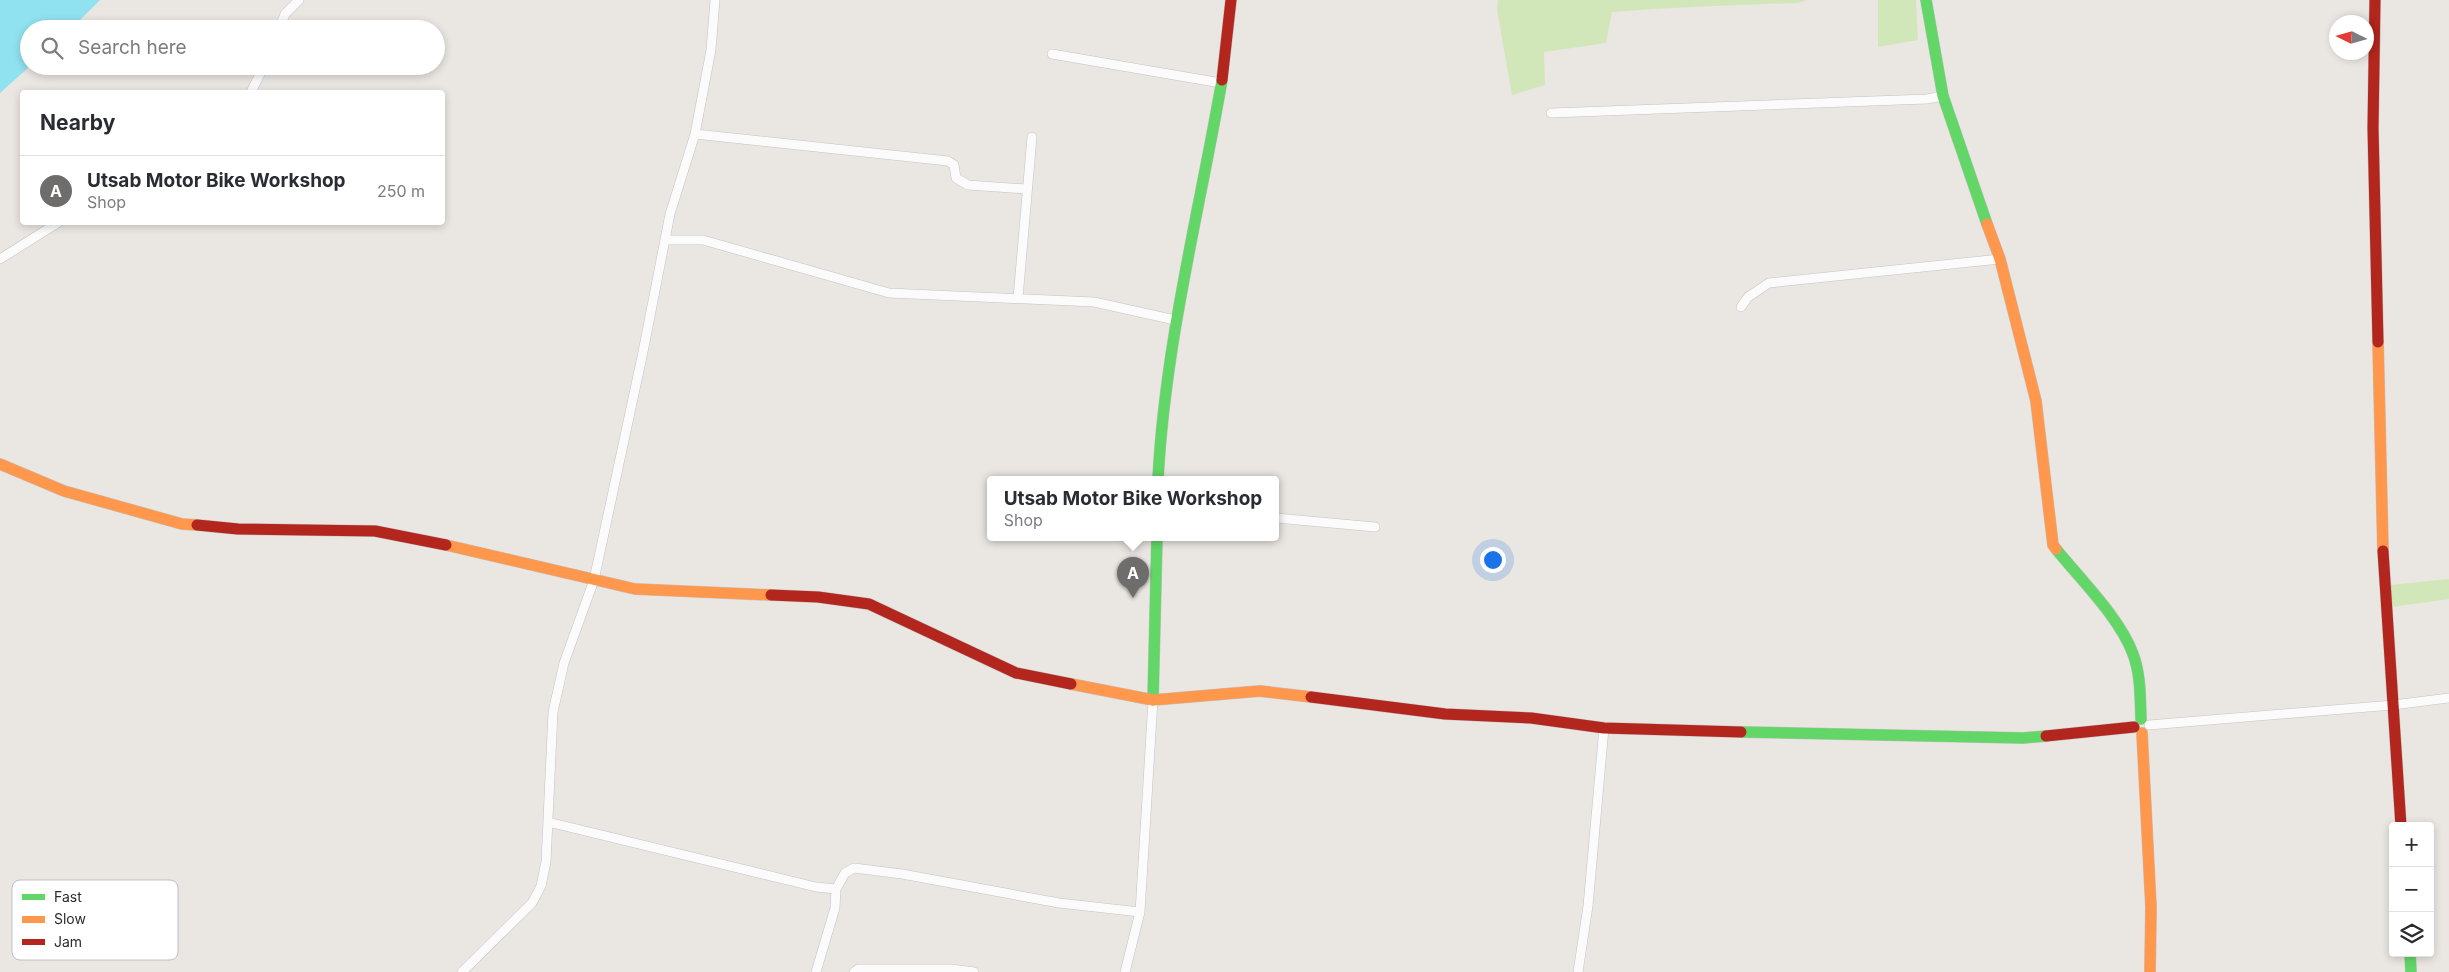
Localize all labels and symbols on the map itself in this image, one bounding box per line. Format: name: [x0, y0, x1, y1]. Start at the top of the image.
north arrow: [2329, 15, 2374, 60]
your location: [1480, 547, 1506, 573]
pin: A: [1117, 557, 1149, 598]
legend: [12, 880, 178, 960]
text: Fast: [54, 888, 82, 905]
text: Slow: [54, 910, 86, 927]
text: Jam: [54, 933, 82, 950]

